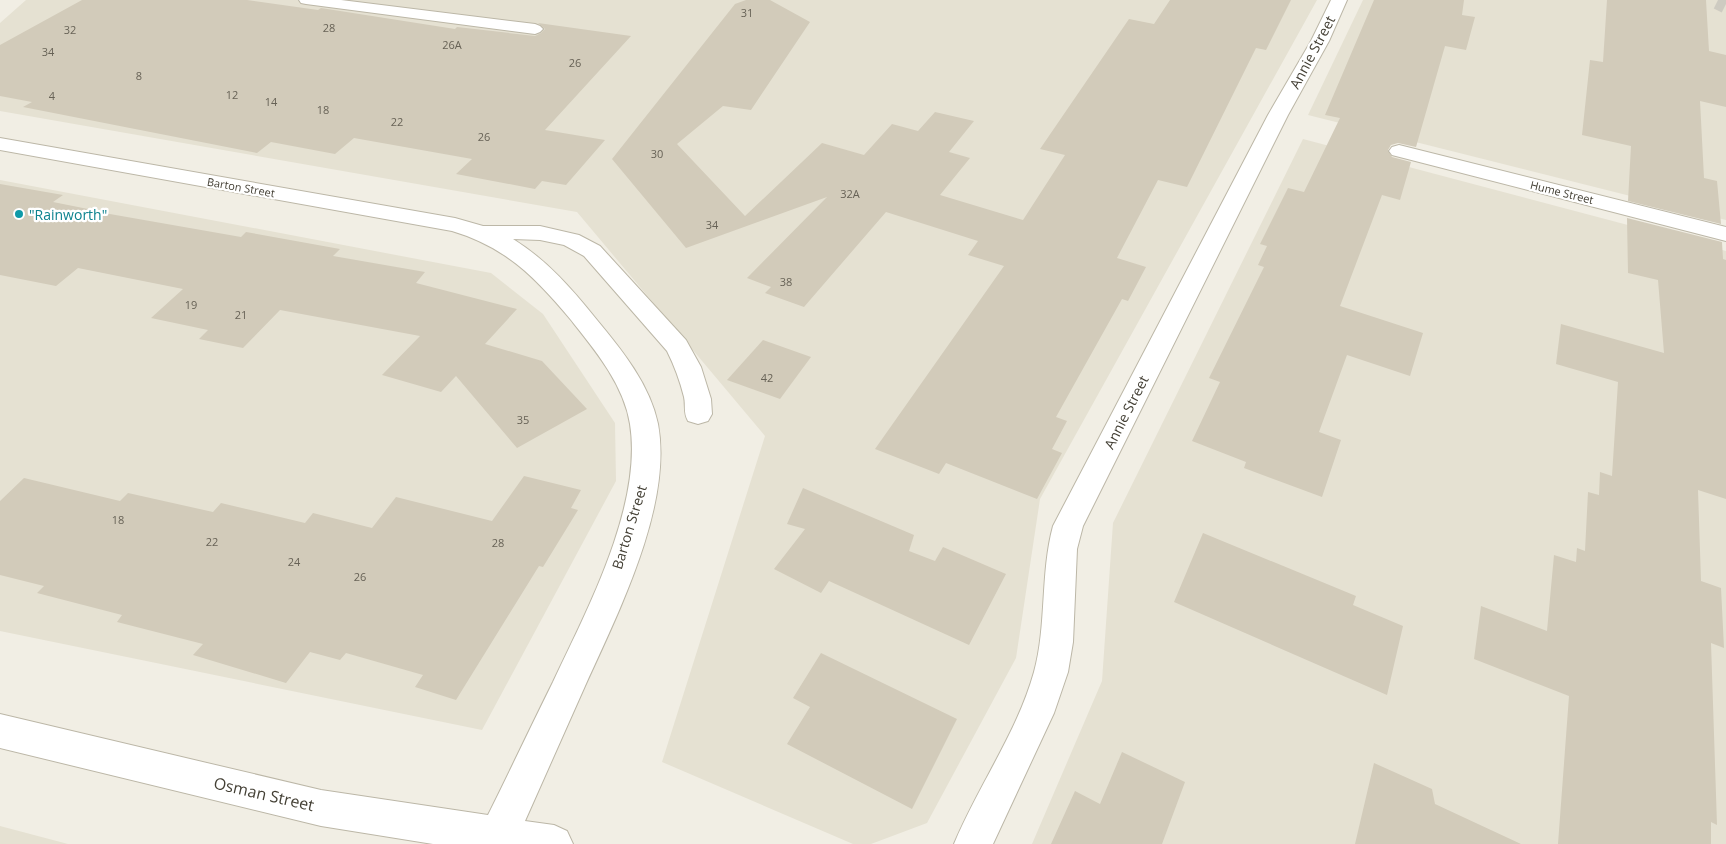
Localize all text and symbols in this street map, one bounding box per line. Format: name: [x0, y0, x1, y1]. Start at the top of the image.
house number: 31: [741, 5, 753, 20]
street label: Annie Street: [1285, 12, 1339, 92]
house number: 28: [323, 20, 335, 35]
house number: 32: [64, 22, 76, 37]
house number: 26A: [442, 37, 462, 52]
house number: 34: [42, 44, 55, 59]
house number: 26: [569, 55, 581, 70]
house number: 8: [136, 68, 142, 83]
house number: 12: [226, 87, 238, 102]
house number: 4: [49, 88, 56, 103]
house number: 14: [265, 94, 278, 109]
house number: 18: [317, 102, 329, 117]
house number: 22: [391, 114, 403, 129]
house number: 26: [478, 129, 490, 144]
house number: 30: [651, 146, 663, 161]
street label: Barton Street: [206, 174, 276, 200]
street label: Hume Street: [1529, 177, 1595, 207]
house number: 32A: [840, 186, 860, 201]
place label: "Rainworth": [29, 205, 107, 224]
marker: "Rainworth": [13, 208, 25, 220]
house number: 34: [706, 217, 719, 232]
house number: 38: [780, 274, 792, 289]
house number: 19: [185, 297, 197, 312]
house number: 21: [235, 307, 247, 322]
house number: 42: [761, 370, 773, 385]
street label: Annie Street: [1099, 372, 1153, 452]
house number: 35: [517, 412, 529, 427]
street label: Barton Street: [607, 482, 651, 572]
house number: 18: [112, 512, 124, 527]
house number: 22: [206, 534, 218, 549]
house number: 28: [492, 535, 504, 550]
house number: 24: [288, 554, 301, 569]
house number: 26: [354, 569, 366, 584]
street label: Osman Street: [212, 772, 317, 816]

